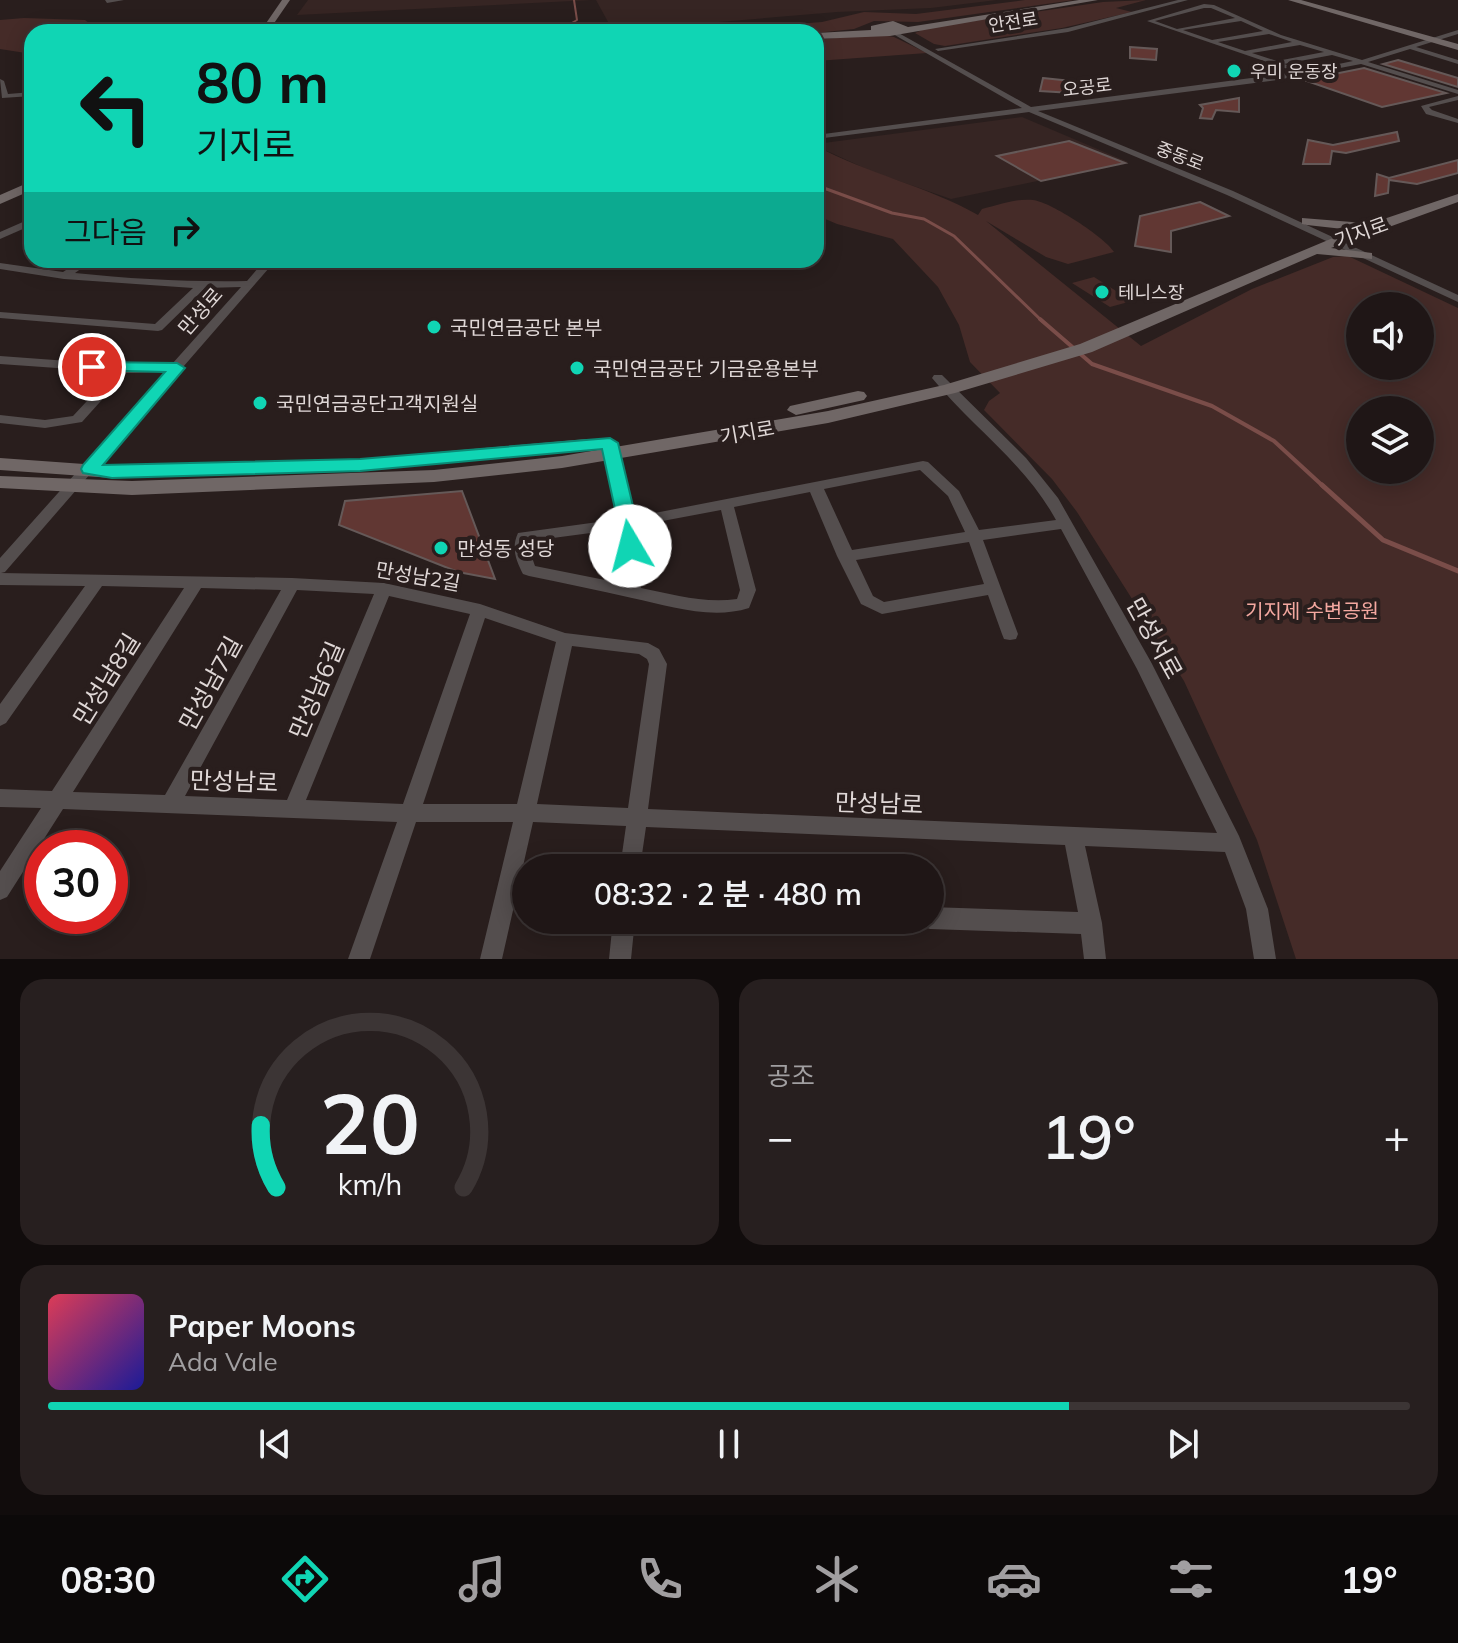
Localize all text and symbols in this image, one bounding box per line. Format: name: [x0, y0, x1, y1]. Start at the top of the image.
street label: 안전로: [987, 7, 1039, 37]
text: 80 m: [196, 47, 329, 117]
icon: left: [64, 56, 168, 160]
place label: 우미 운동장: [1250, 60, 1338, 83]
marker: 우미 운동장: [1225, 62, 1243, 80]
street label: 오공로: [1061, 73, 1113, 101]
text: 기지로: [196, 122, 295, 167]
street label: 중동로: [1153, 136, 1207, 176]
icon: right: [163, 208, 207, 252]
street label: 기지로: [1331, 211, 1391, 253]
text: 그다음: [64, 213, 147, 251]
place label: 테니스장: [1118, 281, 1184, 304]
street label: 만성로: [172, 282, 228, 340]
marker: 테니스장: [1093, 283, 1111, 301]
map controls: [1346, 292, 1434, 484]
button: sound: [1346, 292, 1434, 380]
place label: 국민연금공단 본부: [450, 315, 602, 340]
marker: 국민연금공단 본부: [425, 318, 443, 336]
pin: [58, 333, 126, 401]
icon: arrive: [70, 345, 114, 389]
place label: 국민연금공단 기금운용본부: [593, 356, 819, 381]
marker: 국민연금공단 기금운용본부: [568, 359, 586, 377]
place label: 국민연금공단고객지원실: [276, 391, 478, 416]
marker: 국민연금공단고객지원실: [251, 394, 269, 412]
button: layers: [1346, 396, 1434, 484]
street label: 기지로: [718, 415, 776, 449]
position arrow: [588, 504, 672, 588]
place label: 만성동 성당: [457, 536, 554, 561]
marker: 만성동 성당: [432, 539, 450, 557]
street label: 만성남2길: [374, 556, 462, 596]
street label: 만성서로: [1120, 592, 1190, 684]
park label: 기지제 수변공원: [1245, 598, 1379, 623]
street label: 만성남8길: [66, 627, 146, 731]
street label: 만성남7길: [172, 631, 248, 735]
street label: 만성남6길: [282, 637, 350, 743]
street label: 만성남로: [189, 764, 279, 798]
street label: 만성남로: [834, 786, 924, 820]
speed limit sign: 30: [24, 830, 128, 934]
text: 08:32 · 2 분 · 480 m: [594, 875, 862, 913]
text: 공조: [767, 1059, 815, 1092]
text: 20: [320, 1070, 419, 1175]
text: 19°: [1041, 1099, 1136, 1174]
text: −: [767, 1109, 793, 1164]
text: +: [1384, 1109, 1410, 1164]
text: km/h: [337, 1166, 402, 1202]
text: Paper Moons: [168, 1307, 356, 1345]
text: Ada Vale: [168, 1345, 278, 1378]
icon: previous: [253, 1422, 297, 1466]
icon: pause: [707, 1422, 751, 1466]
icon: next: [1161, 1422, 1205, 1466]
icon: directions: [277, 1551, 333, 1607]
icon: music: [454, 1551, 510, 1607]
icon: phone: [632, 1551, 688, 1607]
icon: climate: [809, 1551, 865, 1607]
icon: car: [986, 1551, 1042, 1607]
icon: filters: [1163, 1551, 1219, 1607]
text: 08:30: [61, 1557, 156, 1602]
text: 19°: [1340, 1557, 1397, 1602]

